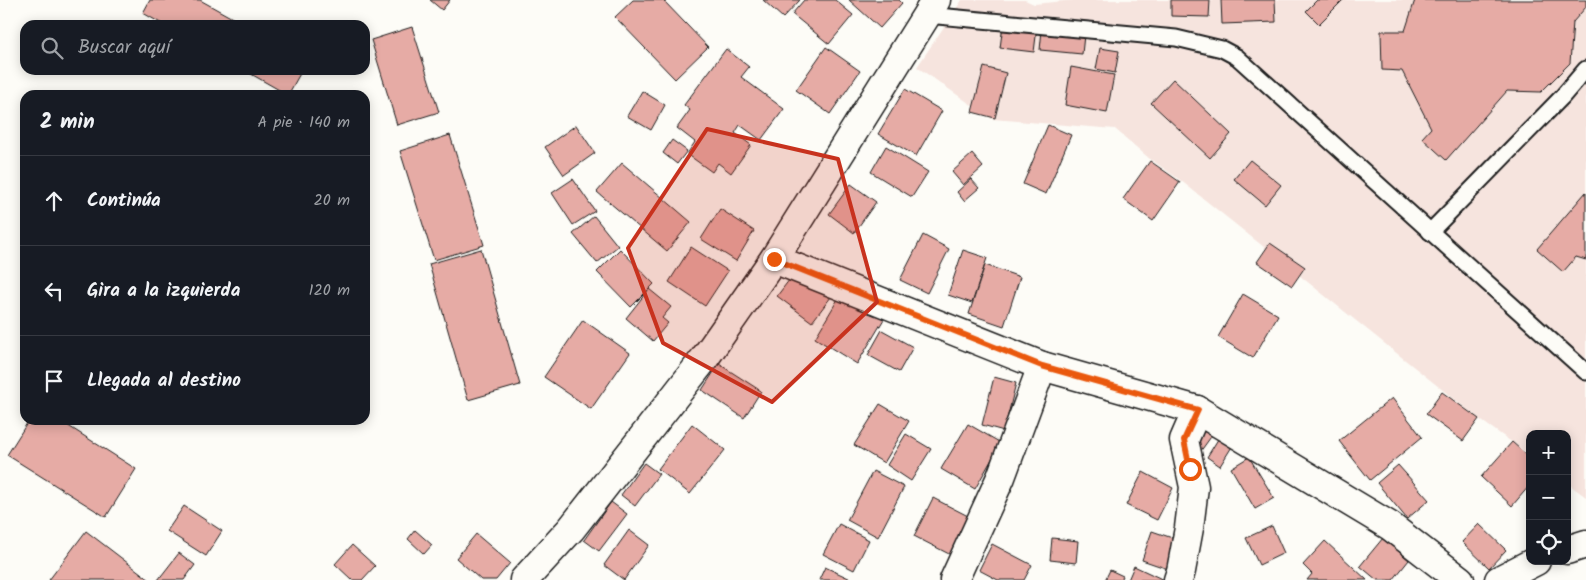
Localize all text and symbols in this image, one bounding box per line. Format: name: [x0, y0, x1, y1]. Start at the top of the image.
search box: [20, 20, 370, 75]
text: Buscar aquí: [78, 33, 170, 63]
icon: search: [38, 34, 66, 62]
text: 2 min: [40, 106, 95, 139]
text: A pie · 140 m: [258, 110, 350, 135]
text: Continúa: [87, 186, 161, 216]
icon: ahead: [40, 187, 68, 215]
text: 20 m: [314, 188, 350, 213]
route end: [763, 248, 786, 271]
text: Gira a la izquierda: [87, 276, 240, 306]
icon: left: [40, 277, 68, 305]
text: 120 m: [309, 278, 350, 303]
text: Llegada al destino: [87, 366, 241, 396]
icon: arrive: [40, 367, 68, 395]
map controls: [1526, 430, 1571, 565]
button: +: [1526, 430, 1571, 475]
route start: [1179, 458, 1202, 481]
button: −: [1526, 475, 1571, 520]
button: locate: [1526, 520, 1571, 565]

